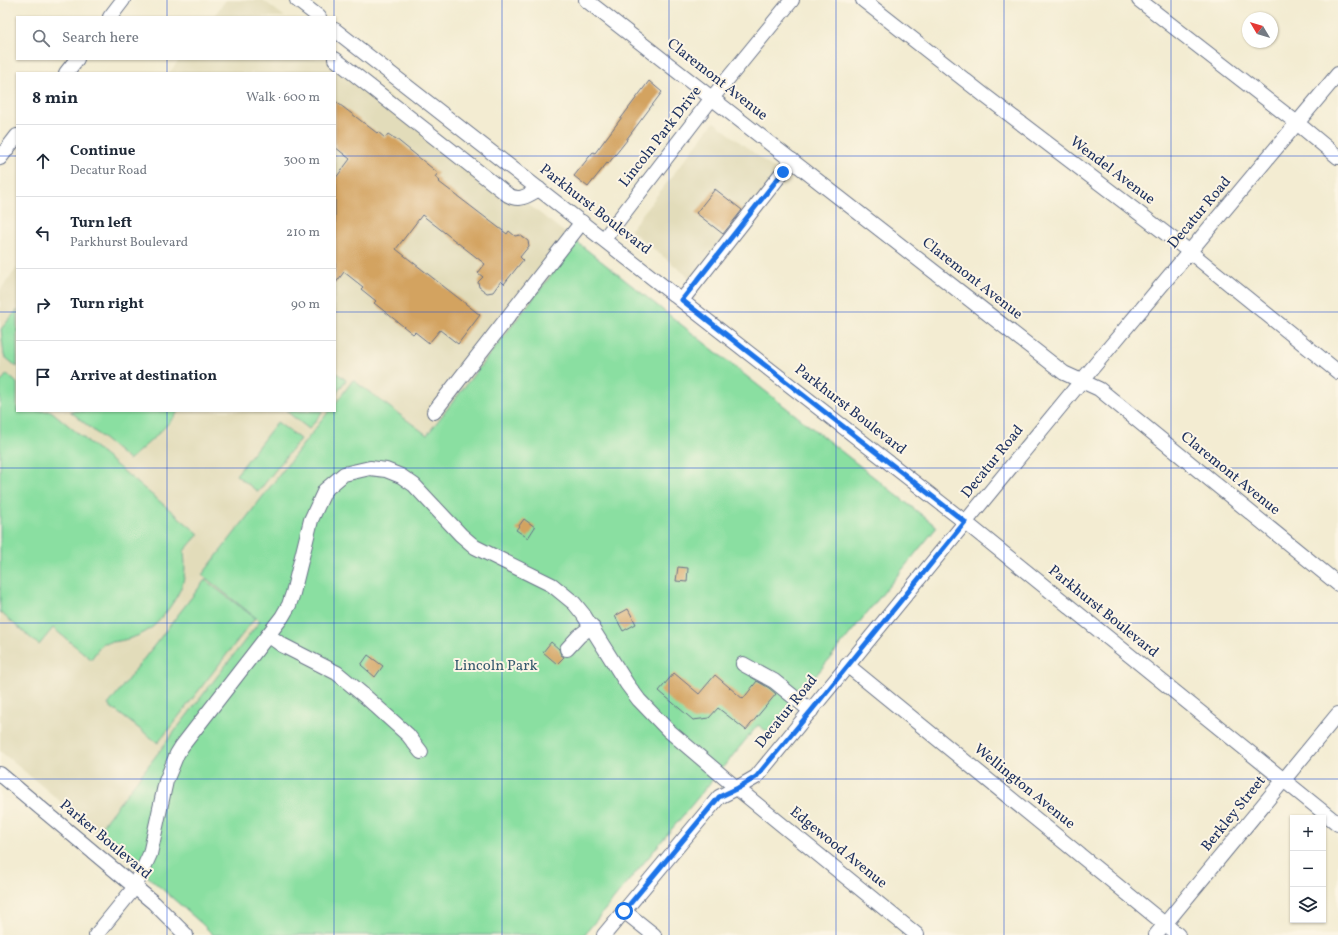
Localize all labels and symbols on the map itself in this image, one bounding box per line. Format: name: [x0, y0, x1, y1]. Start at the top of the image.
north arrow: [1242, 12, 1278, 48]
street label: Claremont Avenue: [662, 34, 772, 126]
street label: Lincoln Park Drive: [615, 82, 707, 192]
street label: Wendel Avenue: [1065, 132, 1159, 210]
street label: Parkhurst Boulevard: [535, 160, 655, 260]
route end: [774, 163, 792, 181]
street label: Decatur Road: [1163, 172, 1237, 254]
street label: Claremont Avenue: [917, 233, 1027, 325]
street label: Parkhurst Boulevard: [790, 360, 910, 460]
street label: Decatur Road: [957, 421, 1029, 503]
street label: Claremont Avenue: [1176, 427, 1284, 521]
street label: Parkhurst Boulevard: [1043, 561, 1163, 663]
park label: Lincoln Park: [454, 656, 538, 677]
street label: Decatur Road: [751, 671, 823, 753]
street label: Wellington Avenue: [969, 739, 1079, 835]
street label: Berkley Street: [1197, 772, 1271, 856]
street label: Parker Boulevard: [55, 795, 155, 885]
street label: Edgewood Avenue: [785, 802, 891, 894]
route start: [615, 902, 633, 920]

